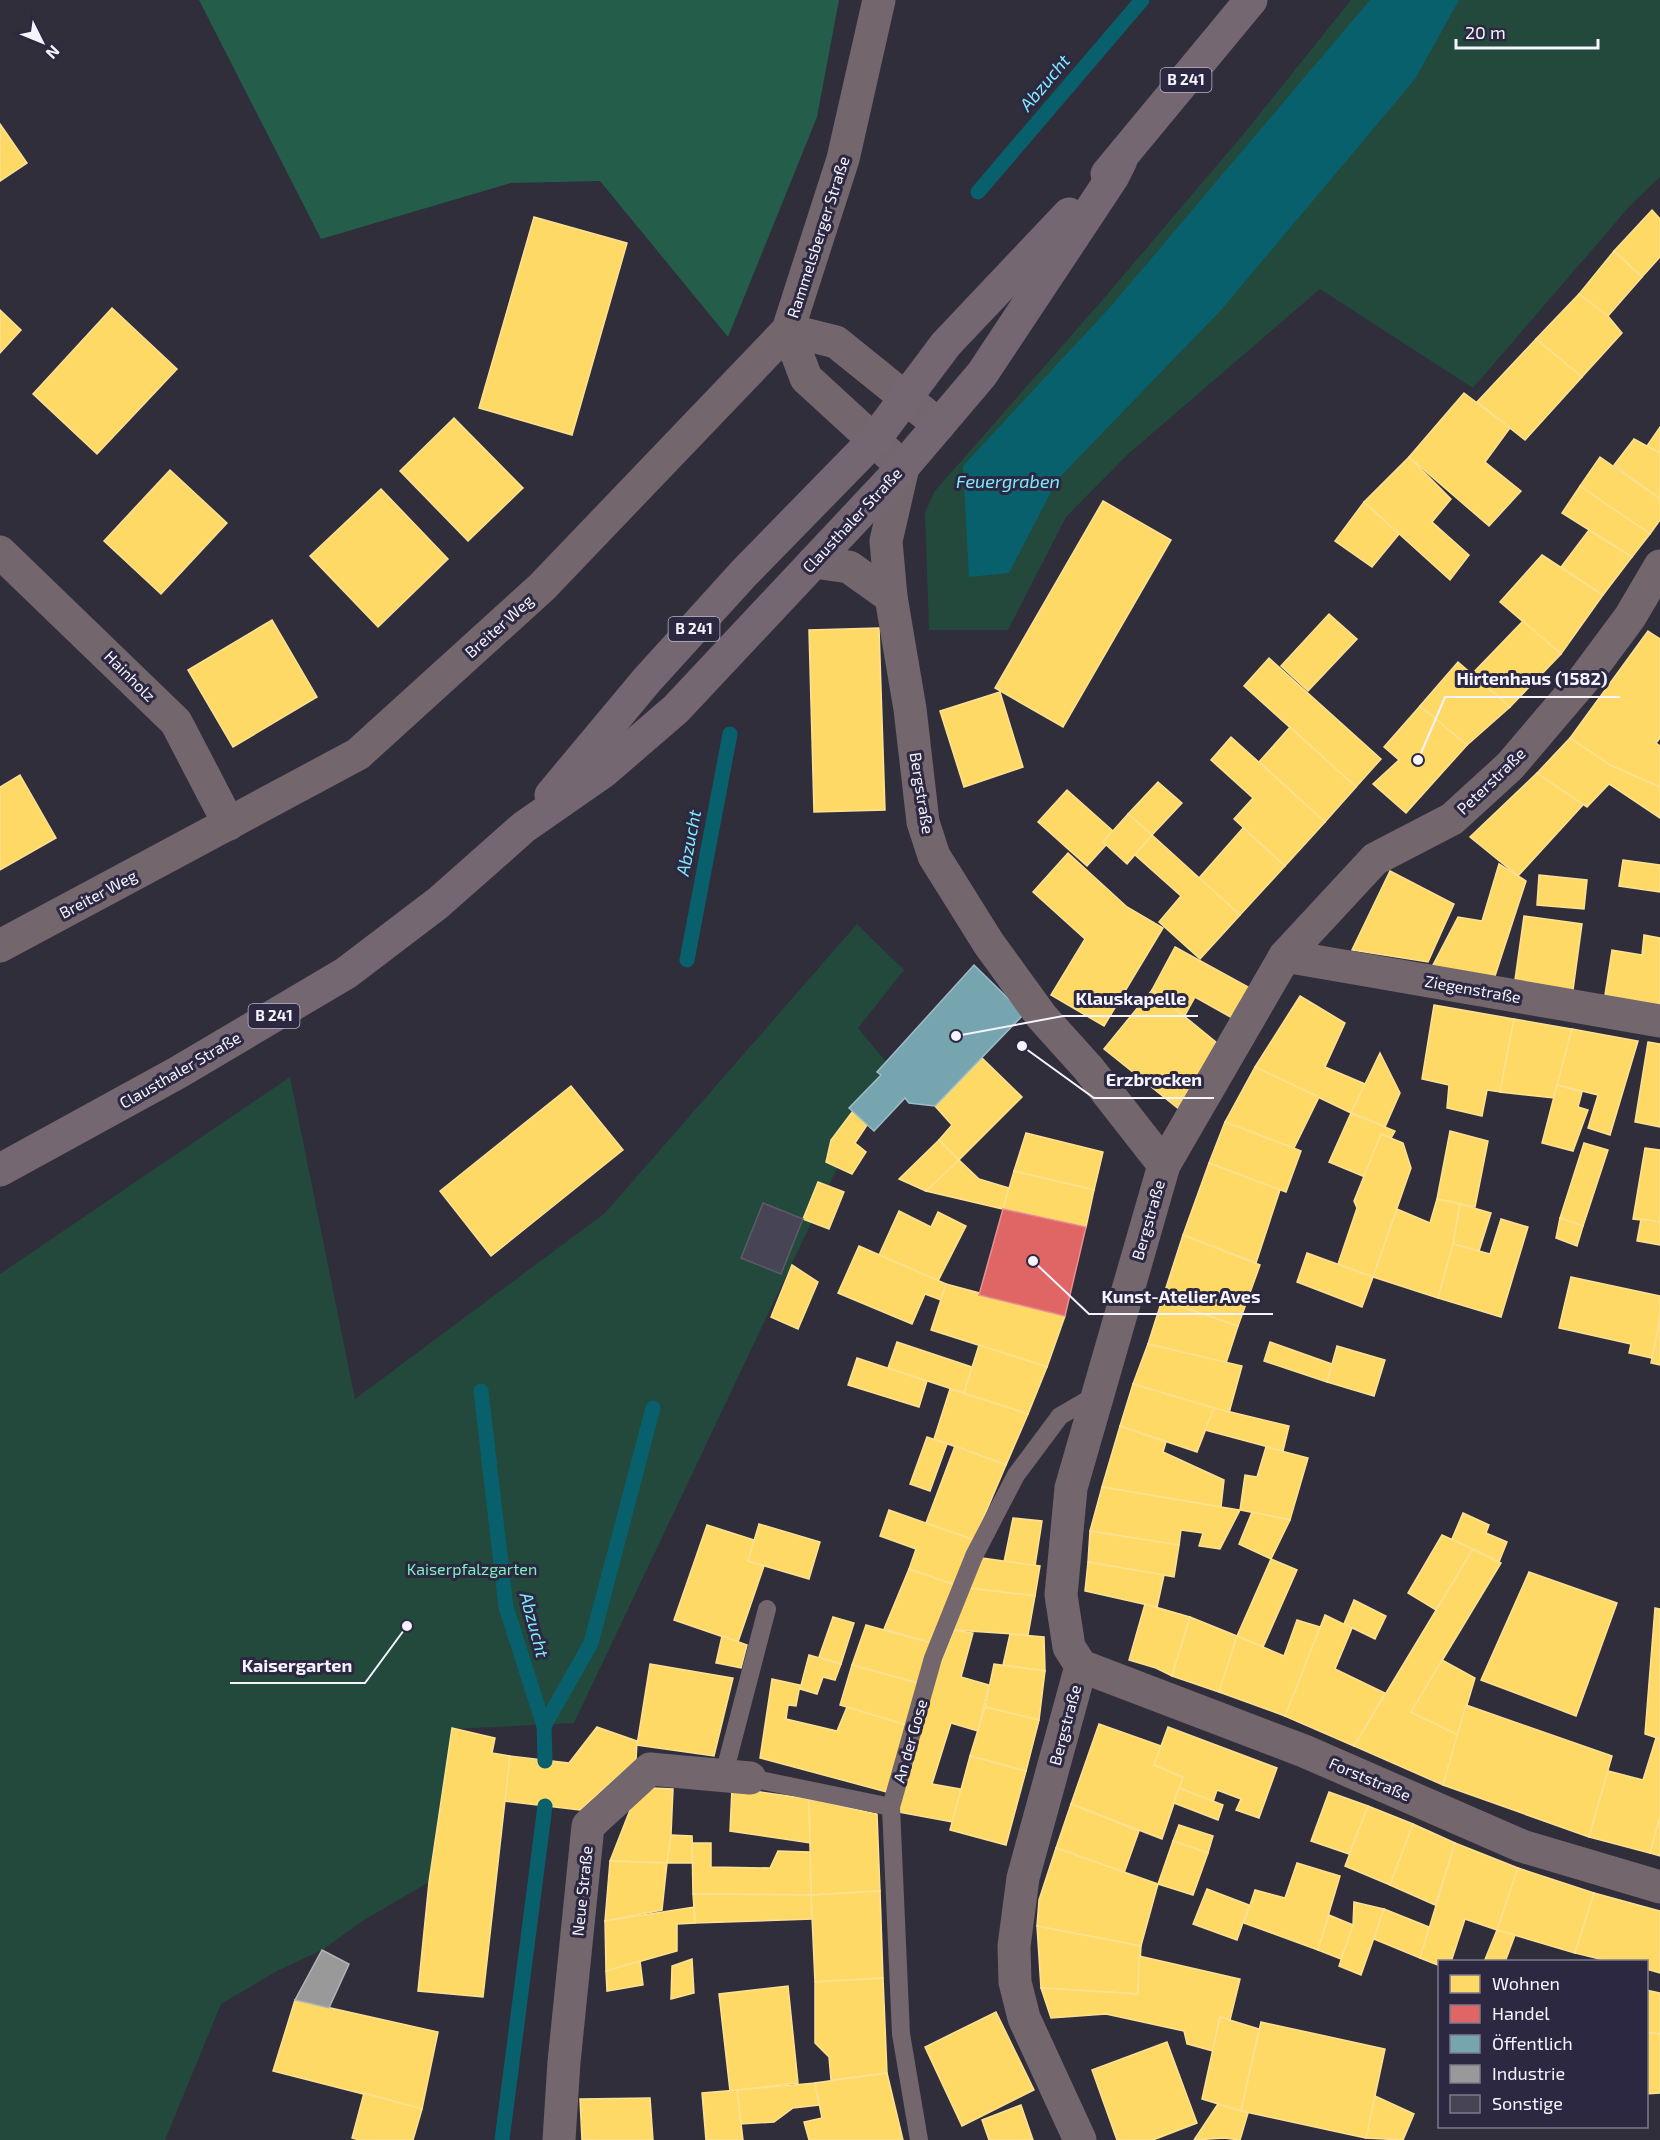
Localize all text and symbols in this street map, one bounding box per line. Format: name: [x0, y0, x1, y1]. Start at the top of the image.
north arrow: [12, 12, 72, 72]
scale bar: [1456, 12, 1598, 50]
text: 20 m: [1465, 21, 1506, 43]
text: N: [42, 42, 64, 63]
water label: Abzucht: [1014, 50, 1074, 116]
road number: B 241: [1160, 68, 1212, 92]
street label: Rammelsberger Straße: [782, 154, 853, 320]
street label: Clausthaler Straße: [798, 463, 905, 576]
water label: Feuergraben: [956, 470, 1060, 492]
street label: Breiter Weg: [461, 590, 537, 661]
road number: B 241: [668, 617, 720, 641]
street label: Hainholz: [101, 646, 160, 705]
callout: Hirtenhaus (1582): [1445, 661, 1620, 697]
text: Hirtenhaus (1582): [1456, 667, 1608, 689]
street label: Peterstraße: [1452, 743, 1529, 818]
street label: Bergstraße: [907, 751, 938, 835]
water label: Abzucht: [671, 808, 705, 879]
street label: Breiter Weg: [56, 865, 140, 922]
street label: Ziegenstraße: [1424, 971, 1523, 1006]
callout: Klauskapelle: [1063, 980, 1198, 1016]
text: Klauskapelle: [1075, 987, 1187, 1009]
road number: B 241: [248, 1004, 300, 1028]
street label: Clausthaler Straße: [116, 1027, 244, 1112]
callout: Erzbrocken: [1094, 1062, 1214, 1098]
text: Erzbrocken: [1106, 1068, 1202, 1090]
street label: Bergstraße: [1127, 1178, 1168, 1262]
callout: Kunst-Atelier Aves: [1089, 1278, 1273, 1314]
text: Kunst-Atelier Aves: [1101, 1285, 1261, 1307]
park label: Kaiserpfalzgarten: [407, 1559, 537, 1578]
water label: Abzucht: [515, 1589, 554, 1660]
callout: Kaisergarten: [230, 1647, 365, 1683]
text: Kaisergarten: [242, 1654, 352, 1676]
street label: Bergstraße: [1045, 1683, 1084, 1767]
street label: An der Gose: [889, 1697, 931, 1785]
street label: Forststraße: [1326, 1753, 1414, 1804]
street label: Neue Straße: [567, 1845, 596, 1937]
legend: [1438, 1960, 1648, 2128]
text: Wohnen: [1492, 1972, 1560, 1994]
text: Handel: [1492, 2002, 1550, 2024]
text: Öffentlich: [1492, 2032, 1573, 2054]
text: Industrie: [1492, 2062, 1565, 2084]
text: Sonstige: [1492, 2092, 1563, 2114]

